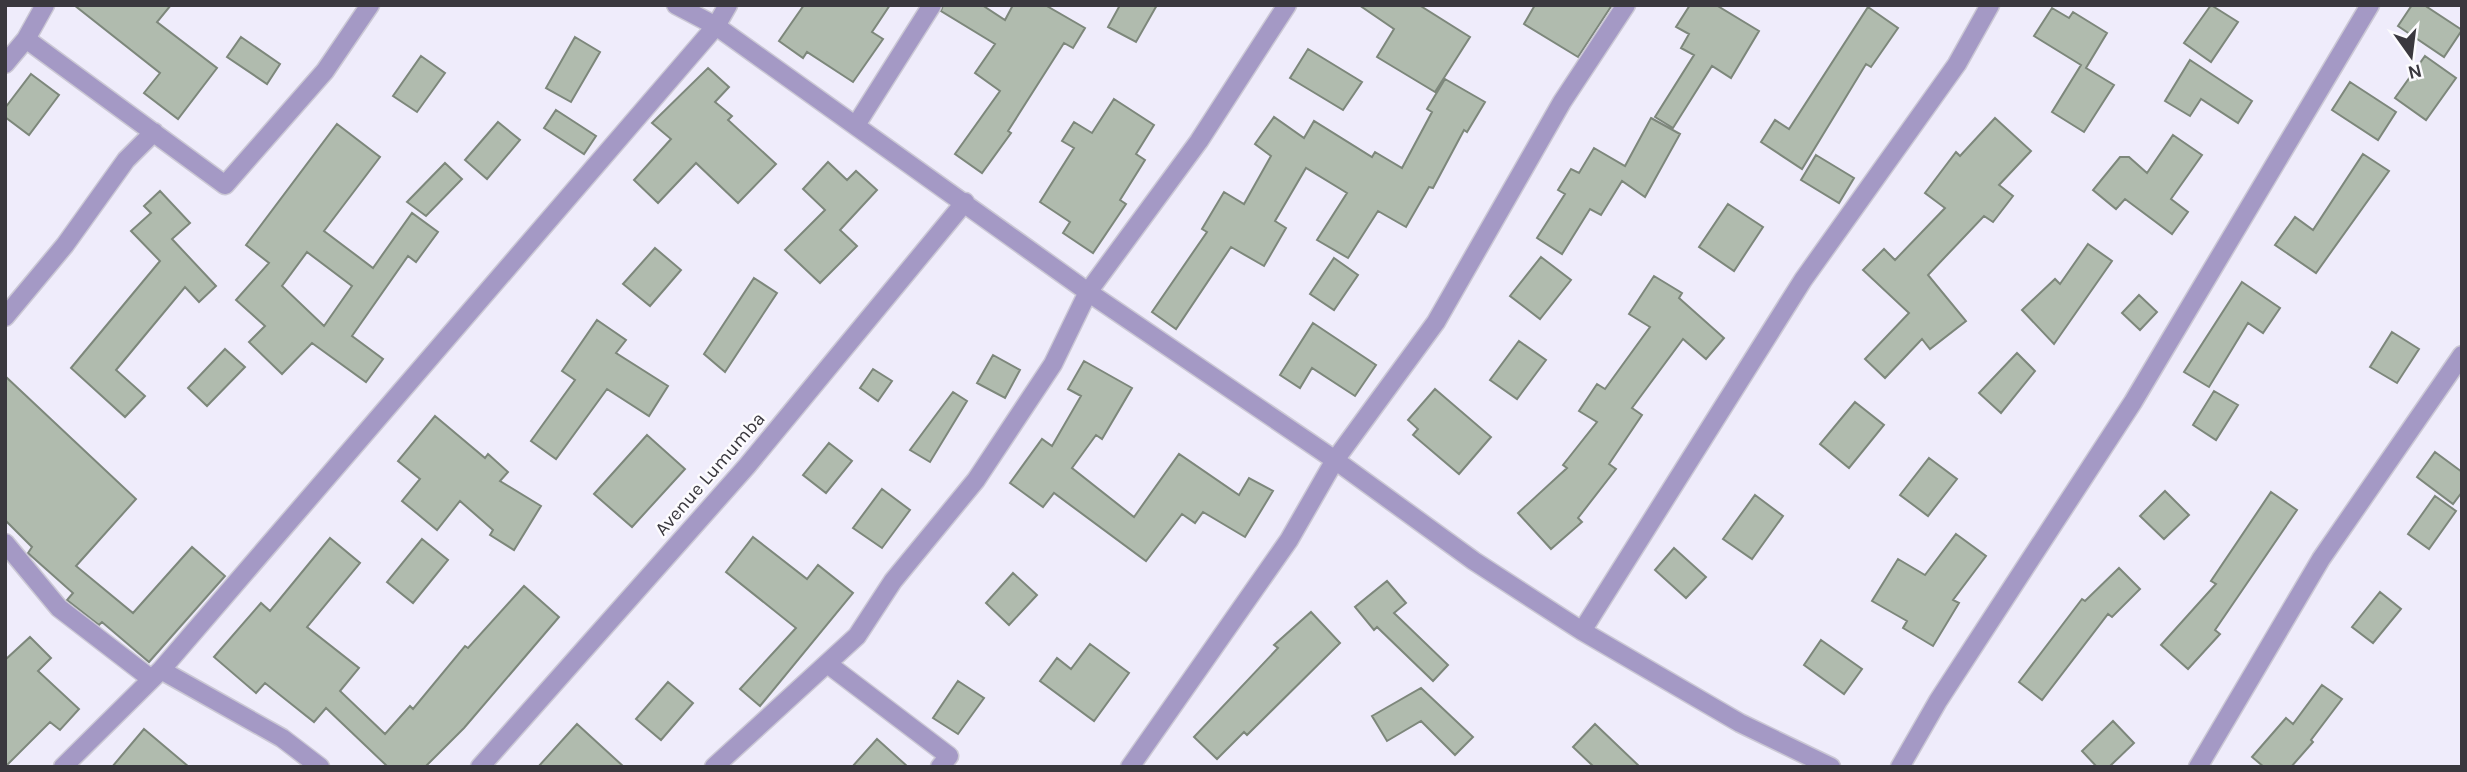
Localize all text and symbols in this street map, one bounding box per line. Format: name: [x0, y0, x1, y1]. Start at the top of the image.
north arrow: [2376, 21, 2446, 91]
text: N: [2406, 59, 2424, 84]
street label: Avenue Lumumba: [650, 408, 770, 540]

